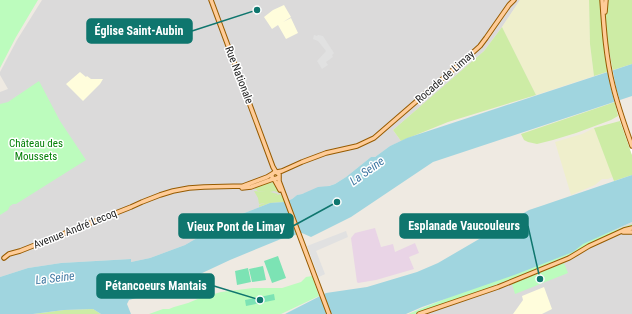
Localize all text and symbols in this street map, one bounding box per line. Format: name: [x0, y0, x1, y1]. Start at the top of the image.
callout: Église Saint-Aubin: [87, 19, 192, 43]
text: Église Saint-Aubin: [95, 23, 183, 38]
street label: Rue Nationale: [222, 44, 256, 106]
street label: Rocade de Limay: [413, 48, 477, 106]
park label: Château des Moussets: [9, 137, 63, 163]
water label: La Seine: [347, 154, 387, 188]
street label: Avenue André Lecoq: [31, 206, 119, 252]
callout: Vieux Pont de Limay: [179, 214, 293, 238]
callout: Esplanade Vaucouleurs: [400, 214, 528, 238]
text: Esplanade Vaucouleurs: [408, 219, 520, 233]
text: Vieux Pont de Limay: [187, 220, 286, 234]
water label: La Seine: [35, 269, 76, 287]
callout: Pétancoeurs Mantais: [97, 274, 214, 298]
text: Pétancoeurs Mantais: [105, 279, 207, 293]

